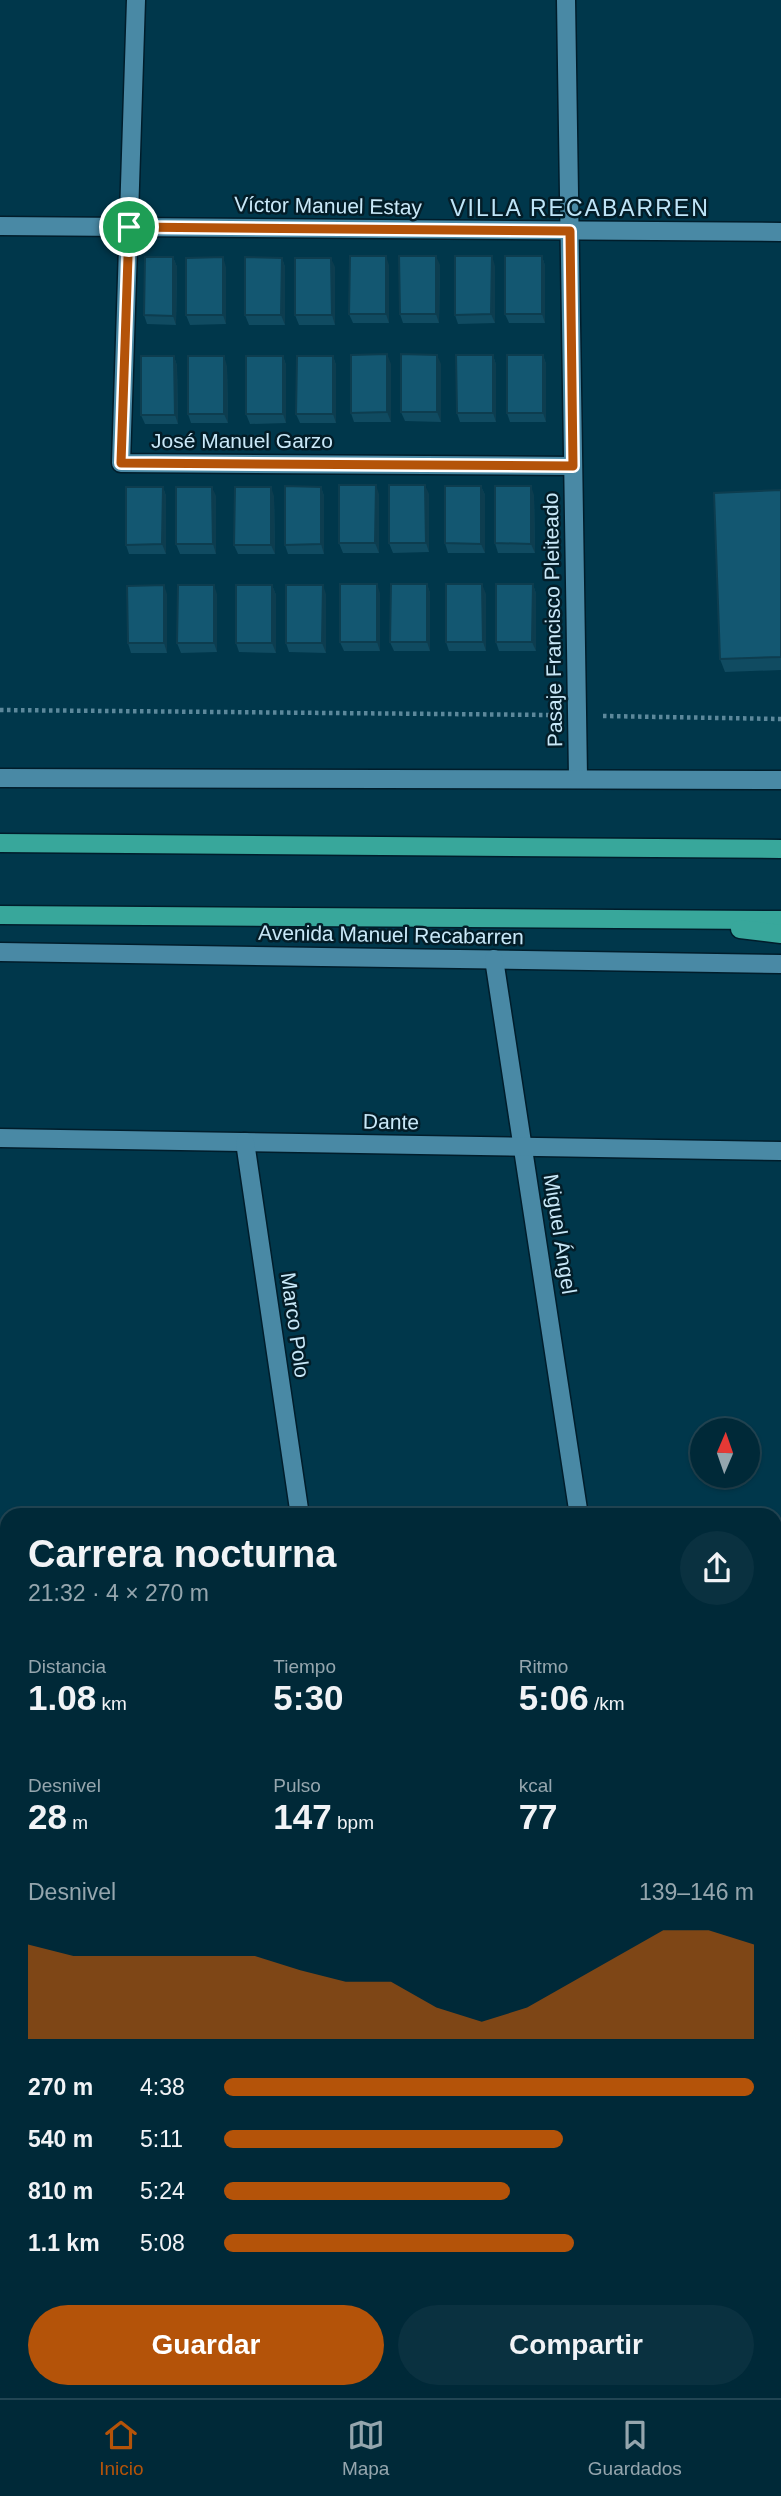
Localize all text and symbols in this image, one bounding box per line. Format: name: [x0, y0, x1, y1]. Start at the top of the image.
street label: Víctor Manuel Estay: [234, 192, 423, 219]
district label: VILLA RECABARREN: [450, 195, 710, 221]
pin: [99, 197, 159, 257]
icon: arrive: [110, 208, 148, 246]
street label: José Manuel Garzo: [151, 429, 333, 452]
street label: Pasaje Francisco Pleiteado: [539, 493, 566, 747]
street label: Avenida Manuel Recabarren: [258, 921, 524, 948]
street label: Dante: [363, 1110, 419, 1133]
street label: Miguel Ángel: [540, 1172, 581, 1296]
street label: Marco Polo: [277, 1271, 314, 1379]
north arrow: [690, 1418, 760, 1488]
map controls: [690, 1418, 760, 1488]
button: share: [680, 1531, 754, 1605]
text: Carrera nocturna: [28, 1533, 336, 1575]
text: 21:32 · 4 × 270 m: [28, 1580, 209, 1606]
text: Distancia: [28, 1656, 106, 1677]
text: Tiempo: [273, 1656, 336, 1677]
text: Ritmo: [519, 1656, 568, 1677]
text: 1.08: [28, 1678, 96, 1717]
text: 5:30: [273, 1678, 343, 1717]
text: 5:06: [519, 1678, 589, 1717]
text: km: [96, 1693, 127, 1714]
text: /km: [589, 1693, 625, 1714]
text: Desnivel: [28, 1775, 101, 1796]
text: Pulso: [273, 1775, 321, 1796]
text: kcal: [519, 1775, 552, 1796]
text: 28: [28, 1797, 67, 1836]
text: 147: [273, 1797, 332, 1836]
text: 77: [519, 1797, 558, 1836]
text: m: [67, 1812, 88, 1833]
text: bpm: [332, 1812, 374, 1833]
text: Desnivel: [28, 1879, 116, 1905]
text: 139–146 m: [639, 1879, 754, 1905]
text: 270 m: [28, 2074, 93, 2100]
text: 4:38: [140, 2074, 185, 2100]
text: 540 m: [28, 2126, 93, 2152]
text: 5:11: [140, 2126, 183, 2152]
text: 810 m: [28, 2178, 93, 2204]
text: 5:24: [140, 2178, 185, 2204]
text: 1.1 km: [28, 2230, 100, 2256]
text: 5:08: [140, 2230, 185, 2256]
button: Guardar: [28, 2305, 384, 2385]
button: Compartir: [398, 2305, 754, 2385]
tab: Inicio: [99, 2416, 144, 2480]
tab: Mapa: [342, 2416, 389, 2480]
tab: Guardados: [588, 2416, 682, 2480]

